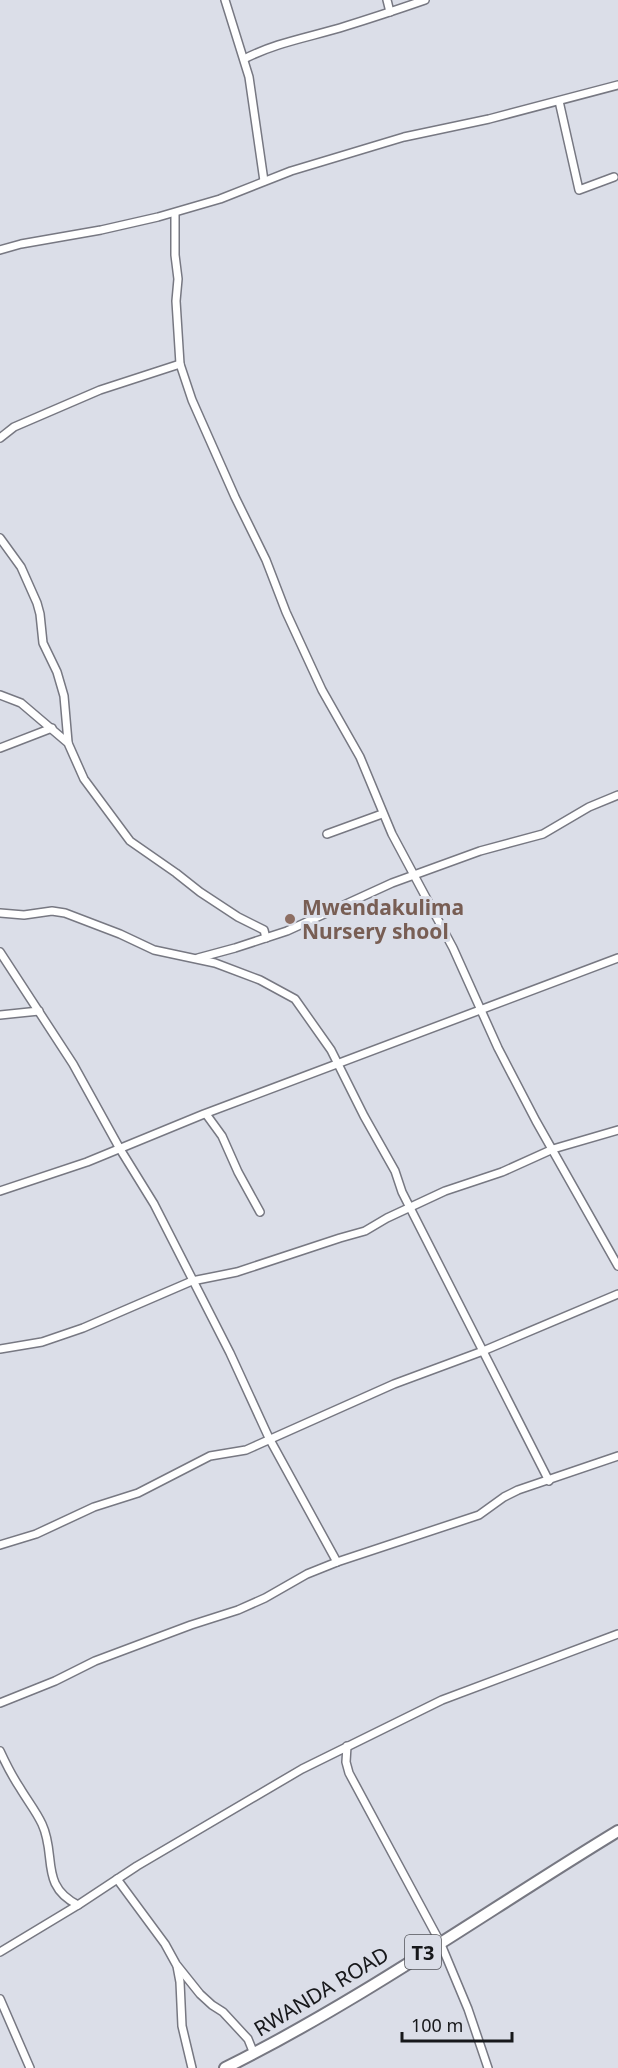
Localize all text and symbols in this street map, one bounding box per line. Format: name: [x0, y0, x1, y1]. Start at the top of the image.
place label: Mwendakulima Nursery shool: [302, 893, 464, 945]
marker: Mwendakulima Nursery shool: [283, 912, 297, 926]
road number: T3: [405, 1935, 441, 1969]
street label: RWANDA ROAD: [248, 1940, 394, 2042]
scale bar: [402, 2005, 512, 2043]
text: 100 m: [411, 2013, 463, 2037]

